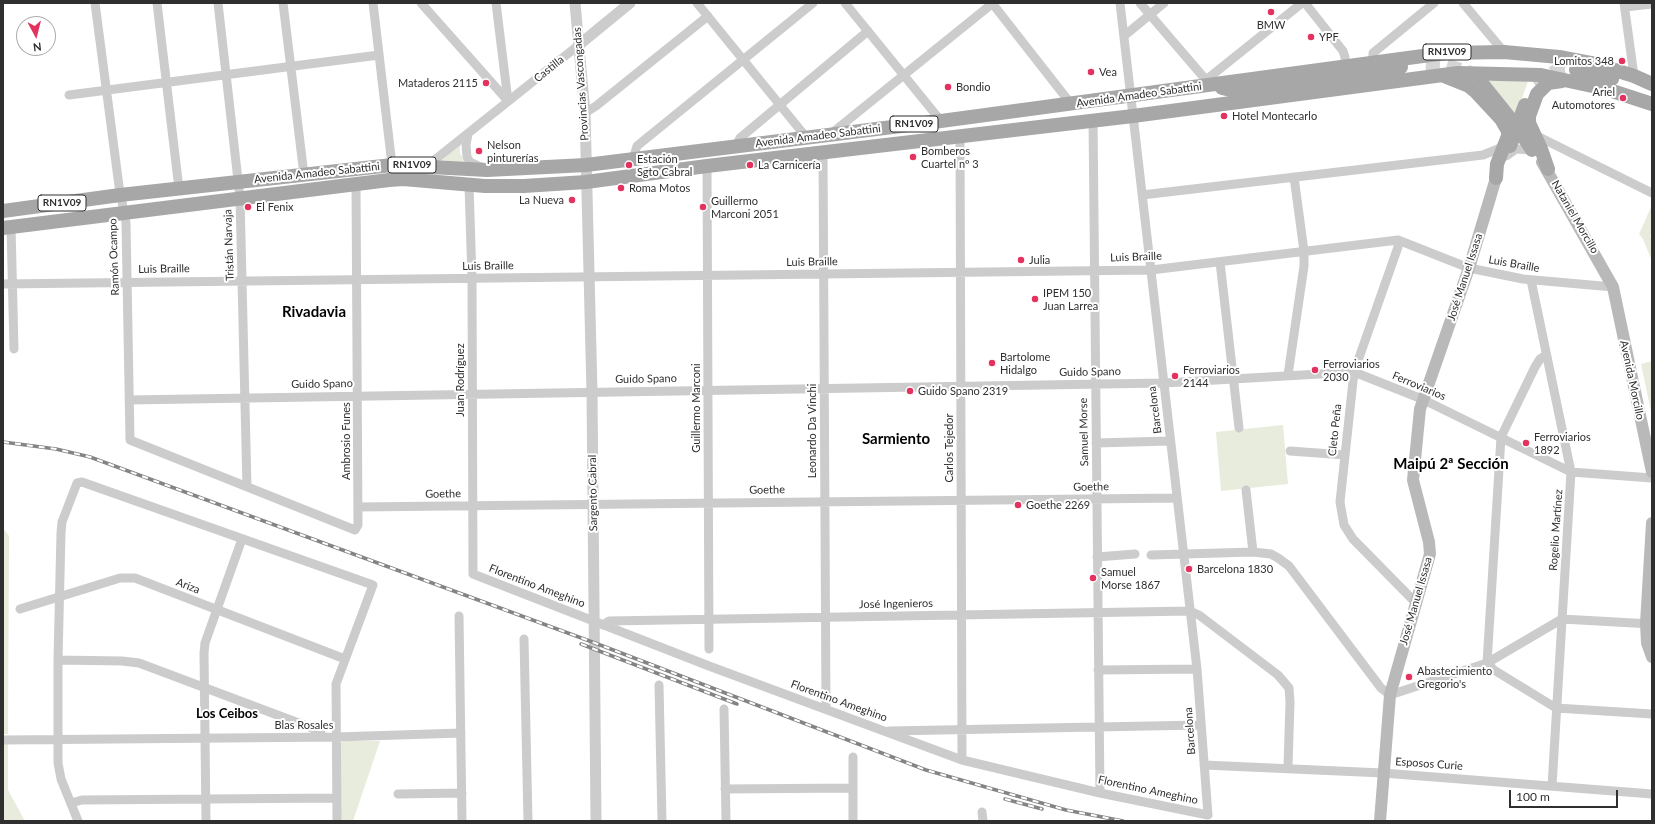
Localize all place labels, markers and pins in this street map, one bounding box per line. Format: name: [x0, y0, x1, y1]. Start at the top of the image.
marker: BMW: [1266, 7, 1276, 17]
place label: BMW: [1257, 18, 1285, 32]
place label: YPF: [1319, 30, 1339, 44]
marker: YPF: [1306, 32, 1316, 42]
place label: Lomitos 348: [1554, 54, 1614, 68]
marker: Lomitos 348: [1617, 56, 1627, 66]
place label: Vea: [1099, 65, 1117, 79]
marker: Vea: [1086, 67, 1096, 77]
place label: Mataderos 2115: [398, 76, 478, 90]
marker: Mataderos 2115: [481, 78, 491, 88]
place label: Bondio: [956, 80, 990, 94]
marker: Bondio: [943, 82, 953, 92]
place label: Ariel Automotores: [1552, 85, 1615, 111]
marker: Ariel Automotores: [1618, 93, 1628, 103]
place label: Hotel Montecarlo: [1232, 109, 1317, 123]
marker: Hotel Montecarlo: [1219, 111, 1229, 121]
place label: Nelson pinturerías: [487, 138, 538, 164]
place label: Bomberos Cuartel nº 3: [921, 144, 979, 170]
marker: Nelson pinturerías: [474, 146, 484, 156]
place label: Estación Sgto Cabral: [637, 152, 692, 178]
marker: Bomberos Cuartel nº 3: [908, 152, 918, 162]
place label: La Carnicería: [758, 158, 821, 172]
marker: Estación Sgto Cabral: [624, 160, 634, 170]
marker: La Carnicería: [745, 160, 755, 170]
place label: Roma Motos: [629, 181, 690, 195]
marker: Roma Motos: [616, 183, 626, 193]
place label: La Nueva: [519, 193, 564, 207]
place label: Guillermo Marconi 2051: [711, 194, 779, 220]
marker: La Nueva: [567, 195, 577, 205]
place label: El Fenix: [256, 200, 294, 214]
marker: El Fenix: [243, 202, 253, 212]
marker: Guillermo Marconi 2051: [698, 202, 708, 212]
place label: Julia: [1029, 253, 1050, 267]
marker: Julia: [1016, 255, 1026, 265]
place label: IPEM 150 Juan Larrea: [1043, 286, 1098, 312]
marker: IPEM 150 Juan Larrea: [1030, 294, 1040, 304]
place label: Bartolome Hidalgo: [1000, 350, 1050, 376]
place label: Ferroviarios 2030: [1323, 357, 1380, 383]
marker: Bartolome Hidalgo: [987, 358, 997, 368]
place label: Ferroviarios 2144: [1183, 363, 1240, 389]
marker: Ferroviarios 2030: [1310, 365, 1320, 375]
marker: Ferroviarios 2144: [1170, 371, 1180, 381]
place label: Guido Spano 2319: [918, 384, 1008, 398]
marker: Guido Spano 2319: [905, 386, 915, 396]
place label: Ferroviarios 1892: [1534, 430, 1591, 456]
marker: Ferroviarios 1892: [1521, 438, 1531, 448]
place label: Goethe 2269: [1026, 498, 1090, 512]
marker: Goethe 2269: [1013, 500, 1023, 510]
place label: Barcelona 1830: [1197, 562, 1273, 576]
marker: Barcelona 1830: [1184, 564, 1194, 574]
place label: Samuel Morse 1867: [1101, 565, 1160, 591]
marker: Samuel Morse 1867: [1088, 573, 1098, 583]
place label: Abastecimiento Gregorio's: [1417, 664, 1492, 690]
marker: Abastecimiento Gregorio's: [1404, 672, 1414, 682]

